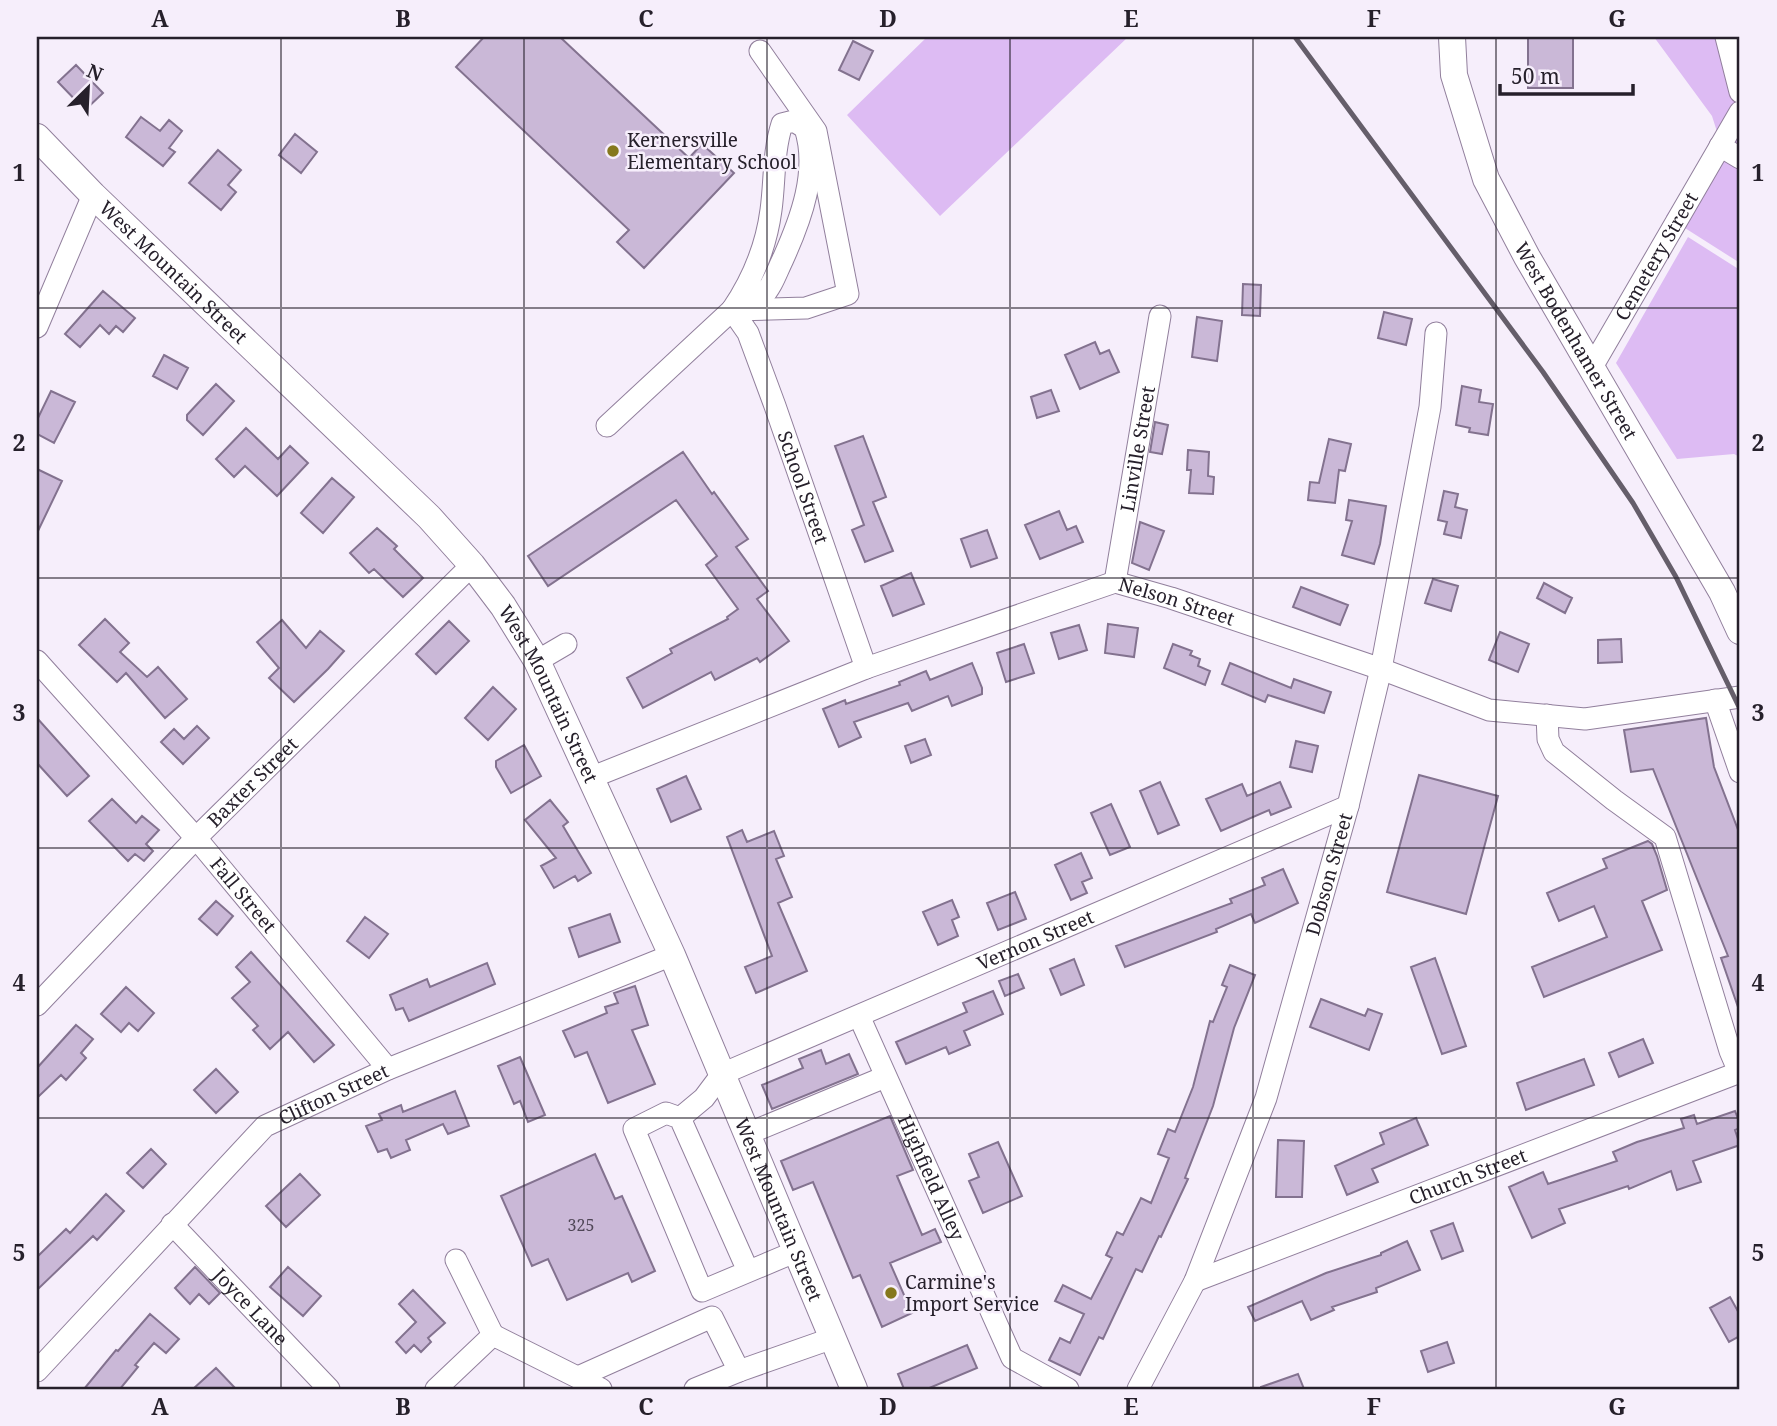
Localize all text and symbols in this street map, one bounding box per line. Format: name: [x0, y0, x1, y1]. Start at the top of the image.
text: A: [151, 2, 169, 34]
text: B: [395, 2, 411, 34]
text: C: [638, 2, 654, 34]
text: D: [879, 2, 897, 34]
text: E: [1123, 2, 1139, 34]
text: F: [1367, 2, 1381, 34]
text: G: [1608, 2, 1626, 34]
north arrow: [52, 52, 122, 122]
scale bar: [1500, 52, 1634, 96]
text: N: [83, 58, 107, 87]
text: 50 m: [1511, 62, 1560, 90]
place label: Kernersville Elementary School: [627, 127, 797, 175]
marker: Kernersville Elementary School: [605, 143, 621, 159]
text: 1: [13, 156, 26, 188]
text: 1: [1752, 156, 1765, 188]
street label: Cemetery Street: [1609, 187, 1704, 325]
street label: West Mountain Street: [94, 195, 253, 349]
street label: West Bodenhamer Street: [1508, 237, 1644, 445]
street label: Linville Street: [1114, 384, 1161, 514]
text: 2: [13, 426, 26, 458]
text: 2: [1752, 426, 1765, 458]
street label: School Street: [772, 428, 835, 547]
street label: Nelson Street: [1116, 571, 1238, 632]
street label: West Mountain Street: [493, 600, 604, 787]
text: 3: [13, 696, 26, 728]
text: 3: [1752, 696, 1765, 728]
street label: Baxter Street: [201, 731, 304, 833]
street label: Dobson Street: [1299, 809, 1359, 938]
street label: Fall Street: [204, 852, 283, 938]
street label: Vernon Street: [973, 903, 1098, 976]
text: 4: [13, 966, 26, 998]
text: 4: [1752, 966, 1765, 998]
street label: Clifton Street: [274, 1057, 393, 1131]
street label: Highfield Alley: [892, 1111, 971, 1245]
street label: West Mountain Street: [729, 1114, 829, 1305]
street label: Church Street: [1405, 1142, 1531, 1211]
house number: 325: [568, 1214, 594, 1236]
text: 5: [13, 1236, 26, 1268]
text: 5: [1752, 1236, 1765, 1268]
street label: Joyce Lane: [207, 1262, 294, 1351]
place label: Carmine's Import Service: [905, 1269, 1039, 1317]
marker: Carmine's Import Service: [883, 1285, 899, 1301]
text: A: [151, 1390, 169, 1422]
text: B: [395, 1390, 411, 1422]
text: C: [638, 1390, 654, 1422]
text: D: [879, 1390, 897, 1422]
text: E: [1123, 1390, 1139, 1422]
text: F: [1367, 1390, 1381, 1422]
text: G: [1608, 1390, 1626, 1422]

